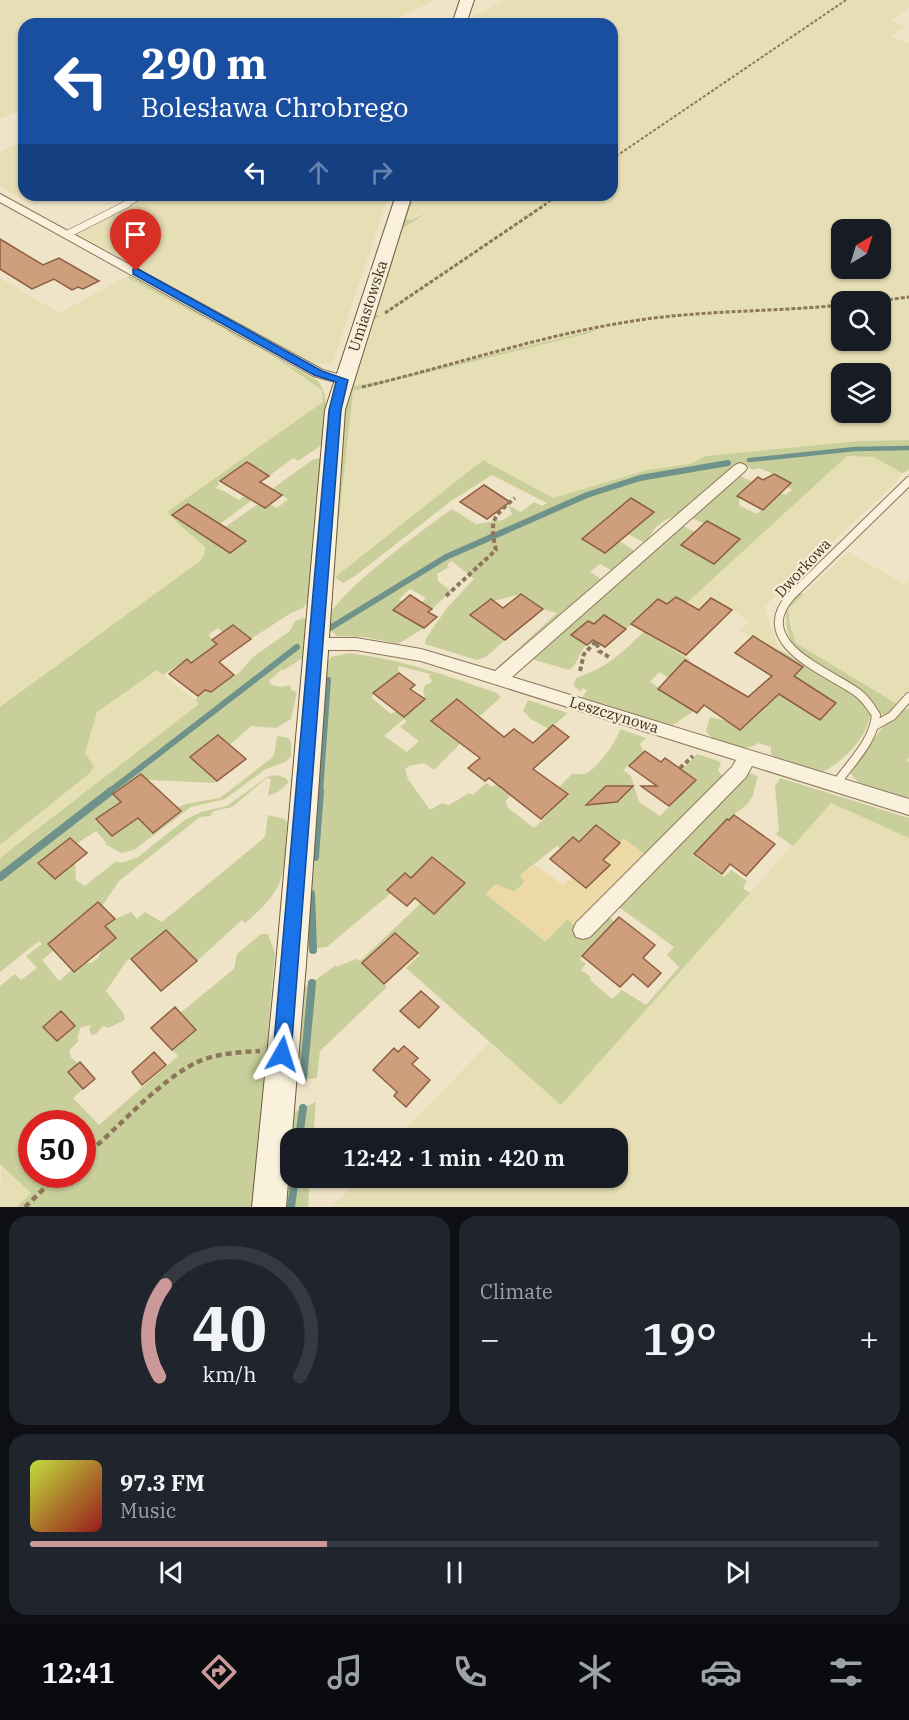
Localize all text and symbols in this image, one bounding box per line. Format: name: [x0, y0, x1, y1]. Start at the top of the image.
text: 290 m: [141, 36, 267, 91]
icon: left: [42, 42, 120, 120]
text: Bolesława Chrobrego: [141, 89, 409, 124]
icon: left: [239, 156, 272, 189]
icon: ahead: [302, 156, 335, 189]
icon: right: [365, 156, 398, 189]
pin: [110, 209, 161, 271]
icon: arrive: [119, 218, 152, 251]
north arrow: [831, 219, 891, 279]
map controls: [831, 219, 891, 423]
street label: Umiastowska: [344, 258, 391, 354]
button: search: [831, 291, 891, 351]
button: layers: [831, 363, 891, 423]
street label: Dworkowa: [770, 534, 835, 601]
street label: Leszczynowa: [567, 692, 661, 737]
position arrow: [250, 1022, 314, 1086]
speed limit sign: 50: [18, 1110, 96, 1188]
text: 12:42 · 1 min · 420 m: [343, 1143, 565, 1172]
text: Climate: [480, 1278, 553, 1305]
text: 40: [192, 1287, 267, 1368]
text: 19°: [642, 1309, 717, 1367]
text: −: [480, 1317, 500, 1360]
text: +: [859, 1317, 879, 1360]
text: km/h: [202, 1361, 257, 1389]
text: 97.3 FM: [120, 1468, 205, 1497]
text: Music: [120, 1497, 176, 1524]
icon: previous: [155, 1556, 188, 1589]
icon: pause: [438, 1556, 471, 1589]
icon: next: [721, 1556, 754, 1589]
icon: directions: [198, 1651, 240, 1693]
icon: music: [324, 1651, 366, 1693]
icon: phone: [449, 1651, 491, 1693]
icon: climate: [574, 1651, 616, 1693]
icon: car: [700, 1651, 742, 1693]
icon: filters: [825, 1651, 867, 1693]
text: 12:41: [42, 1655, 115, 1690]

